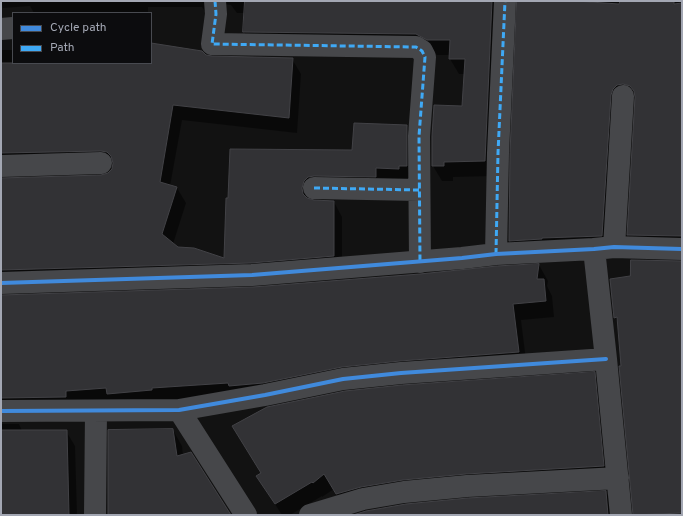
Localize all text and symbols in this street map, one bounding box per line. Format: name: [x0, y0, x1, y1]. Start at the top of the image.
legend: [12, 12, 152, 64]
text: Cycle path: [50, 20, 107, 36]
text: Path: [50, 40, 75, 56]

